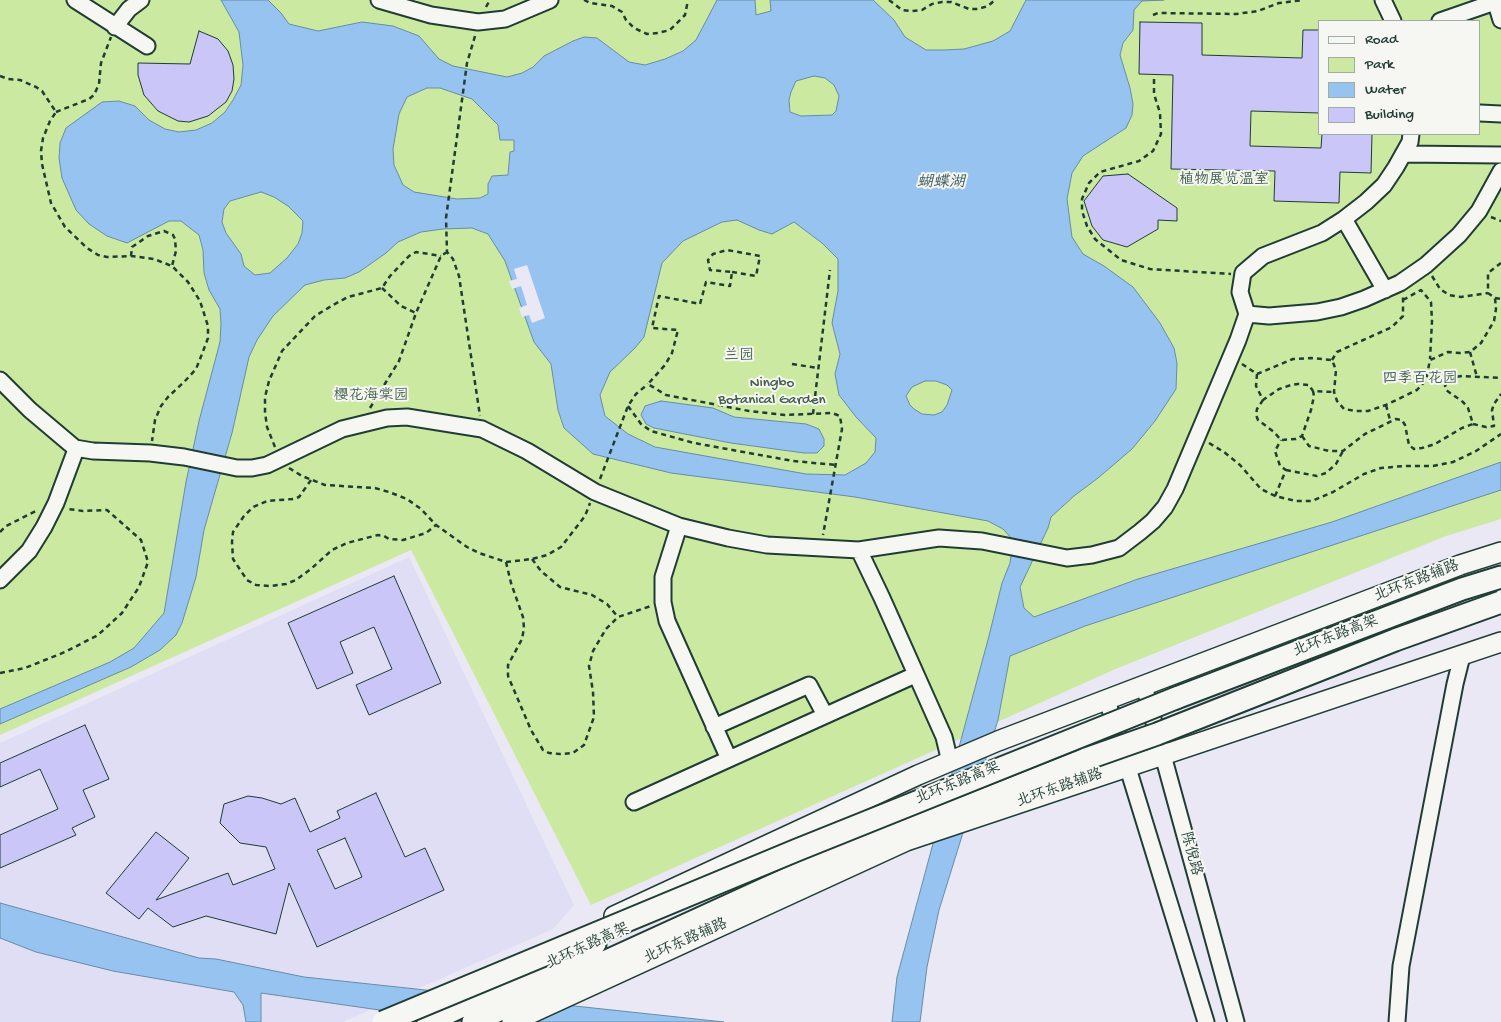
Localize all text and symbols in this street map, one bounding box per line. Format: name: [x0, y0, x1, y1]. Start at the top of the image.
legend: [1318, 20, 1481, 135]
text: Road: [1365, 31, 1398, 49]
text: Park: [1365, 56, 1394, 74]
text: Water: [1365, 81, 1405, 99]
text: Building: [1365, 106, 1414, 124]
park label: 植物展览温室: [1179, 172, 1269, 190]
water label: 蝴蝶湖: [917, 174, 965, 194]
park label: 兰园: [724, 348, 754, 366]
park label: 四季百花园: [1383, 371, 1457, 389]
park label: Ningbo Botanical Garden: [718, 375, 826, 410]
park label: 樱花海棠园: [334, 388, 408, 406]
street label: 北环东路辅路: [1372, 557, 1462, 607]
street label: 北环东路高架: [1291, 612, 1381, 662]
street label: 北环东路高架: [913, 759, 1003, 809]
street label: 北环东路辅路: [1015, 766, 1105, 812]
street label: 陈倪路: [1175, 830, 1205, 878]
street label: 北环东路辅路: [641, 915, 731, 969]
street label: 北环东路高架: [543, 920, 633, 974]

